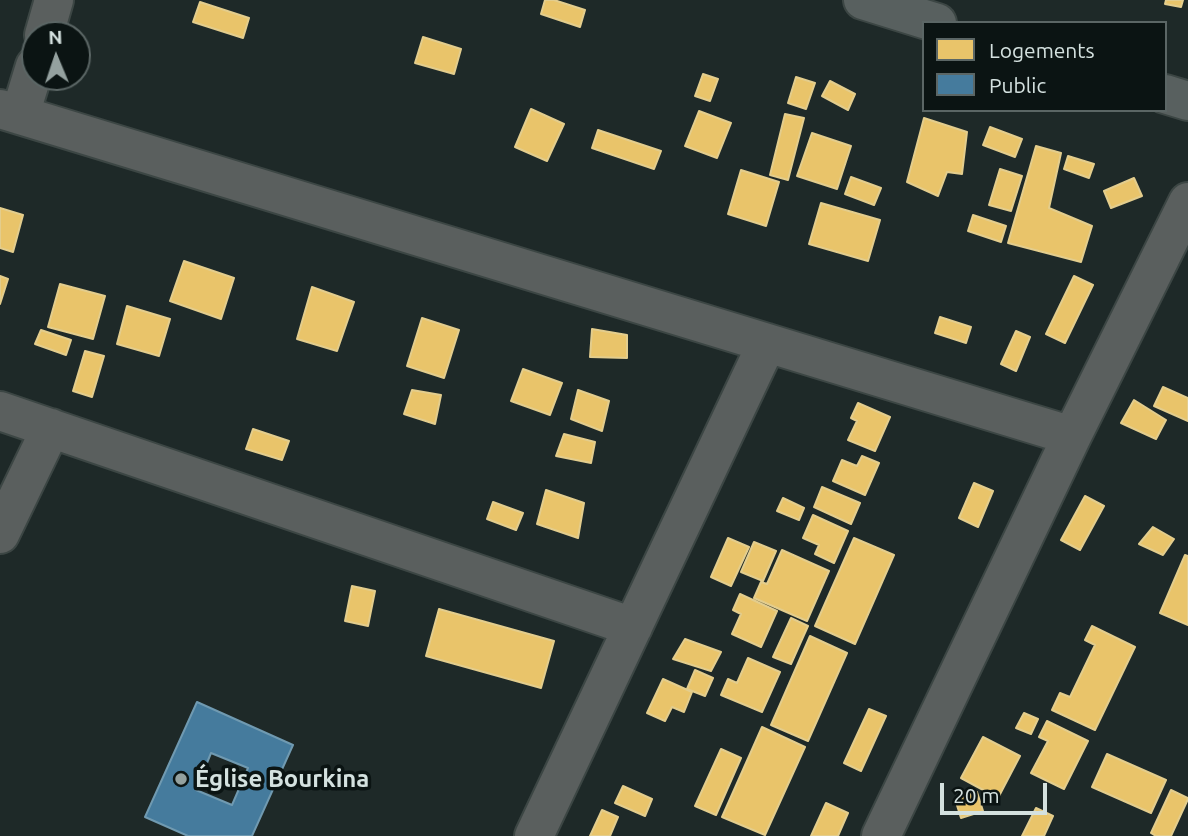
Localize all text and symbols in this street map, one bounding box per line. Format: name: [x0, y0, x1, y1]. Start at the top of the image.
north arrow: [21, 21, 91, 91]
legend: [922, 21, 1167, 112]
text: N: [48, 26, 63, 48]
text: Logements: [989, 38, 1095, 62]
text: Public: [989, 73, 1046, 97]
place label: Église Bourkina: [195, 765, 369, 793]
scale bar: [943, 770, 1050, 814]
marker: Église Bourkina: [173, 771, 189, 787]
text: 20 m: [953, 783, 1000, 807]

